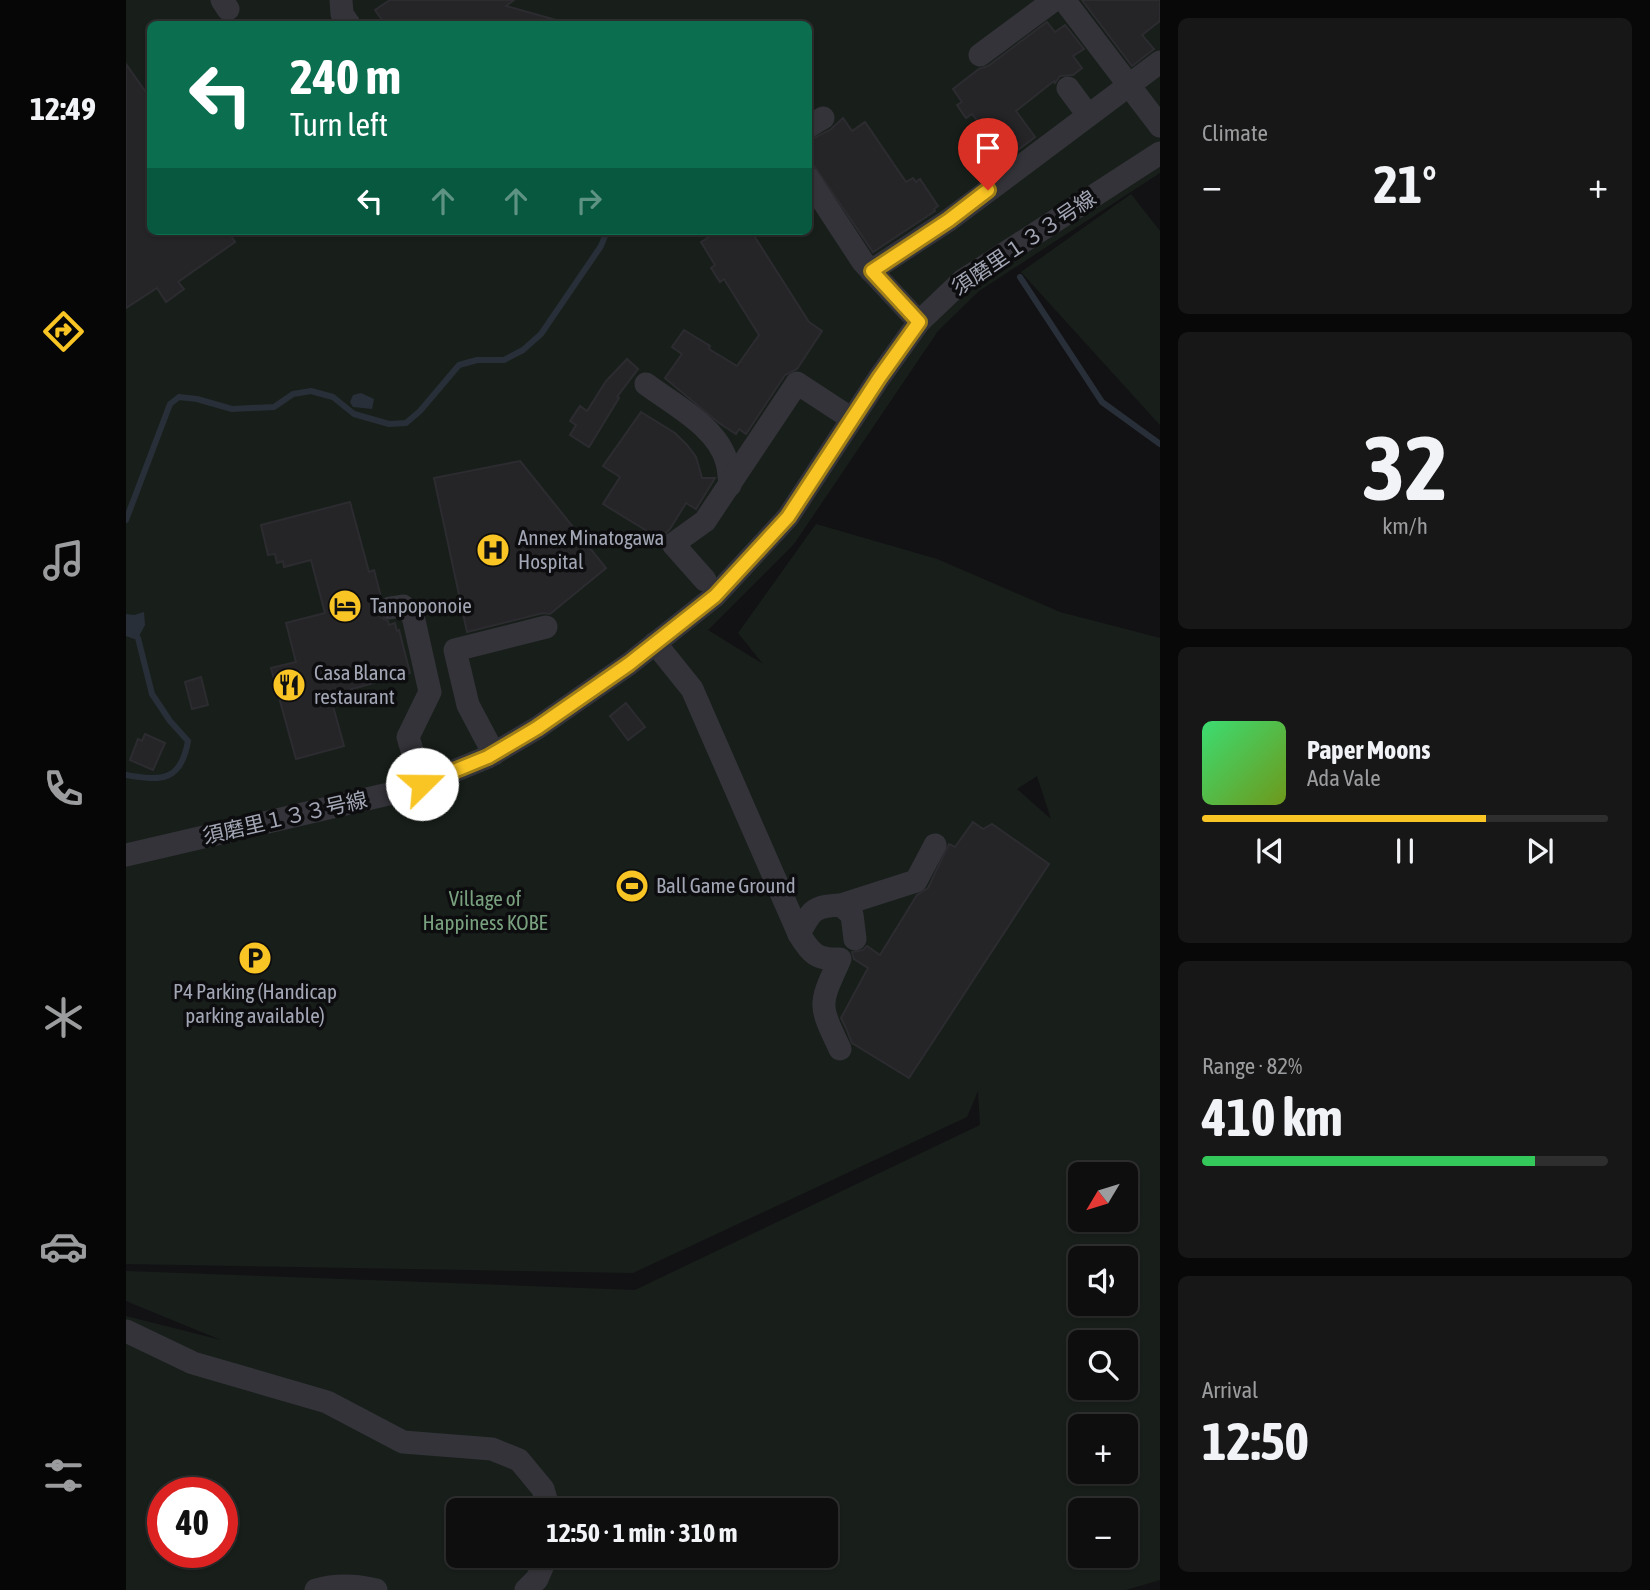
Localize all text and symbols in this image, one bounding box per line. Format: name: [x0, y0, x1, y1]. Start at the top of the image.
text: 240 m: [290, 48, 401, 104]
icon: left: [175, 49, 266, 140]
text: 12:49: [30, 90, 96, 127]
text: Turn left: [290, 106, 388, 143]
pin: [958, 118, 1018, 190]
text: Climate: [1202, 120, 1268, 146]
icon: arrive: [969, 129, 1007, 167]
text: 21°: [1373, 154, 1437, 214]
text: −: [1202, 163, 1222, 206]
text: +: [1588, 163, 1608, 206]
icon: left: [351, 182, 389, 220]
icon: ahead: [424, 182, 462, 220]
icon: ahead: [497, 182, 535, 220]
icon: right: [570, 182, 608, 220]
street label: 須磨里１３３号線: [947, 185, 1100, 299]
icon: directions: [39, 307, 88, 356]
text: 32: [1362, 415, 1448, 519]
text: km/h: [1382, 513, 1428, 539]
place label: Annex Minatogawa Hospital: [518, 525, 664, 573]
hospital icon: Annex Minatogawa Hospital: [474, 531, 512, 569]
icon: music: [39, 536, 88, 585]
hotel icon: Tanpoponoie: [326, 587, 364, 625]
place label: Tanpoponoie: [370, 593, 472, 617]
place label: Casa Blanca restaurant: [314, 660, 406, 708]
restaurant icon: Casa Blanca restaurant: [270, 666, 308, 704]
text: Paper Moons: [1307, 735, 1430, 765]
position arrow: [385, 747, 459, 821]
icon: phone: [39, 764, 88, 813]
text: Ada Vale: [1307, 765, 1381, 791]
street label: 須磨里１３３号線: [200, 786, 369, 848]
icon: previous: [1251, 832, 1289, 870]
icon: pause: [1386, 832, 1424, 870]
icon: next: [1521, 832, 1559, 870]
sports icon: Ball Game Ground: [613, 867, 651, 905]
place label: Ball Game Ground: [656, 873, 796, 897]
park label: Village of Happiness KOBE: [423, 886, 548, 934]
parking icon: P4 Parking (Handicap parking available): [236, 939, 274, 977]
place label: P4 Parking (Handicap parking available): [173, 979, 337, 1027]
icon: climate: [39, 993, 88, 1042]
text: Range · 82%: [1202, 1053, 1302, 1079]
text: 410 km: [1202, 1087, 1343, 1147]
north arrow: [1068, 1162, 1138, 1232]
map controls: [1068, 1162, 1138, 1568]
icon: car: [39, 1222, 88, 1271]
button: sound: [1068, 1246, 1138, 1316]
button: search: [1068, 1330, 1138, 1400]
text: Arrival: [1202, 1377, 1258, 1403]
text: 12:50: [1202, 1411, 1309, 1471]
button: +: [1068, 1414, 1138, 1484]
icon: filters: [39, 1451, 88, 1500]
speed limit sign: 40: [147, 1477, 238, 1568]
button: −: [1068, 1498, 1138, 1568]
text: 12:50 · 1 min · 310 m: [547, 1518, 737, 1548]

